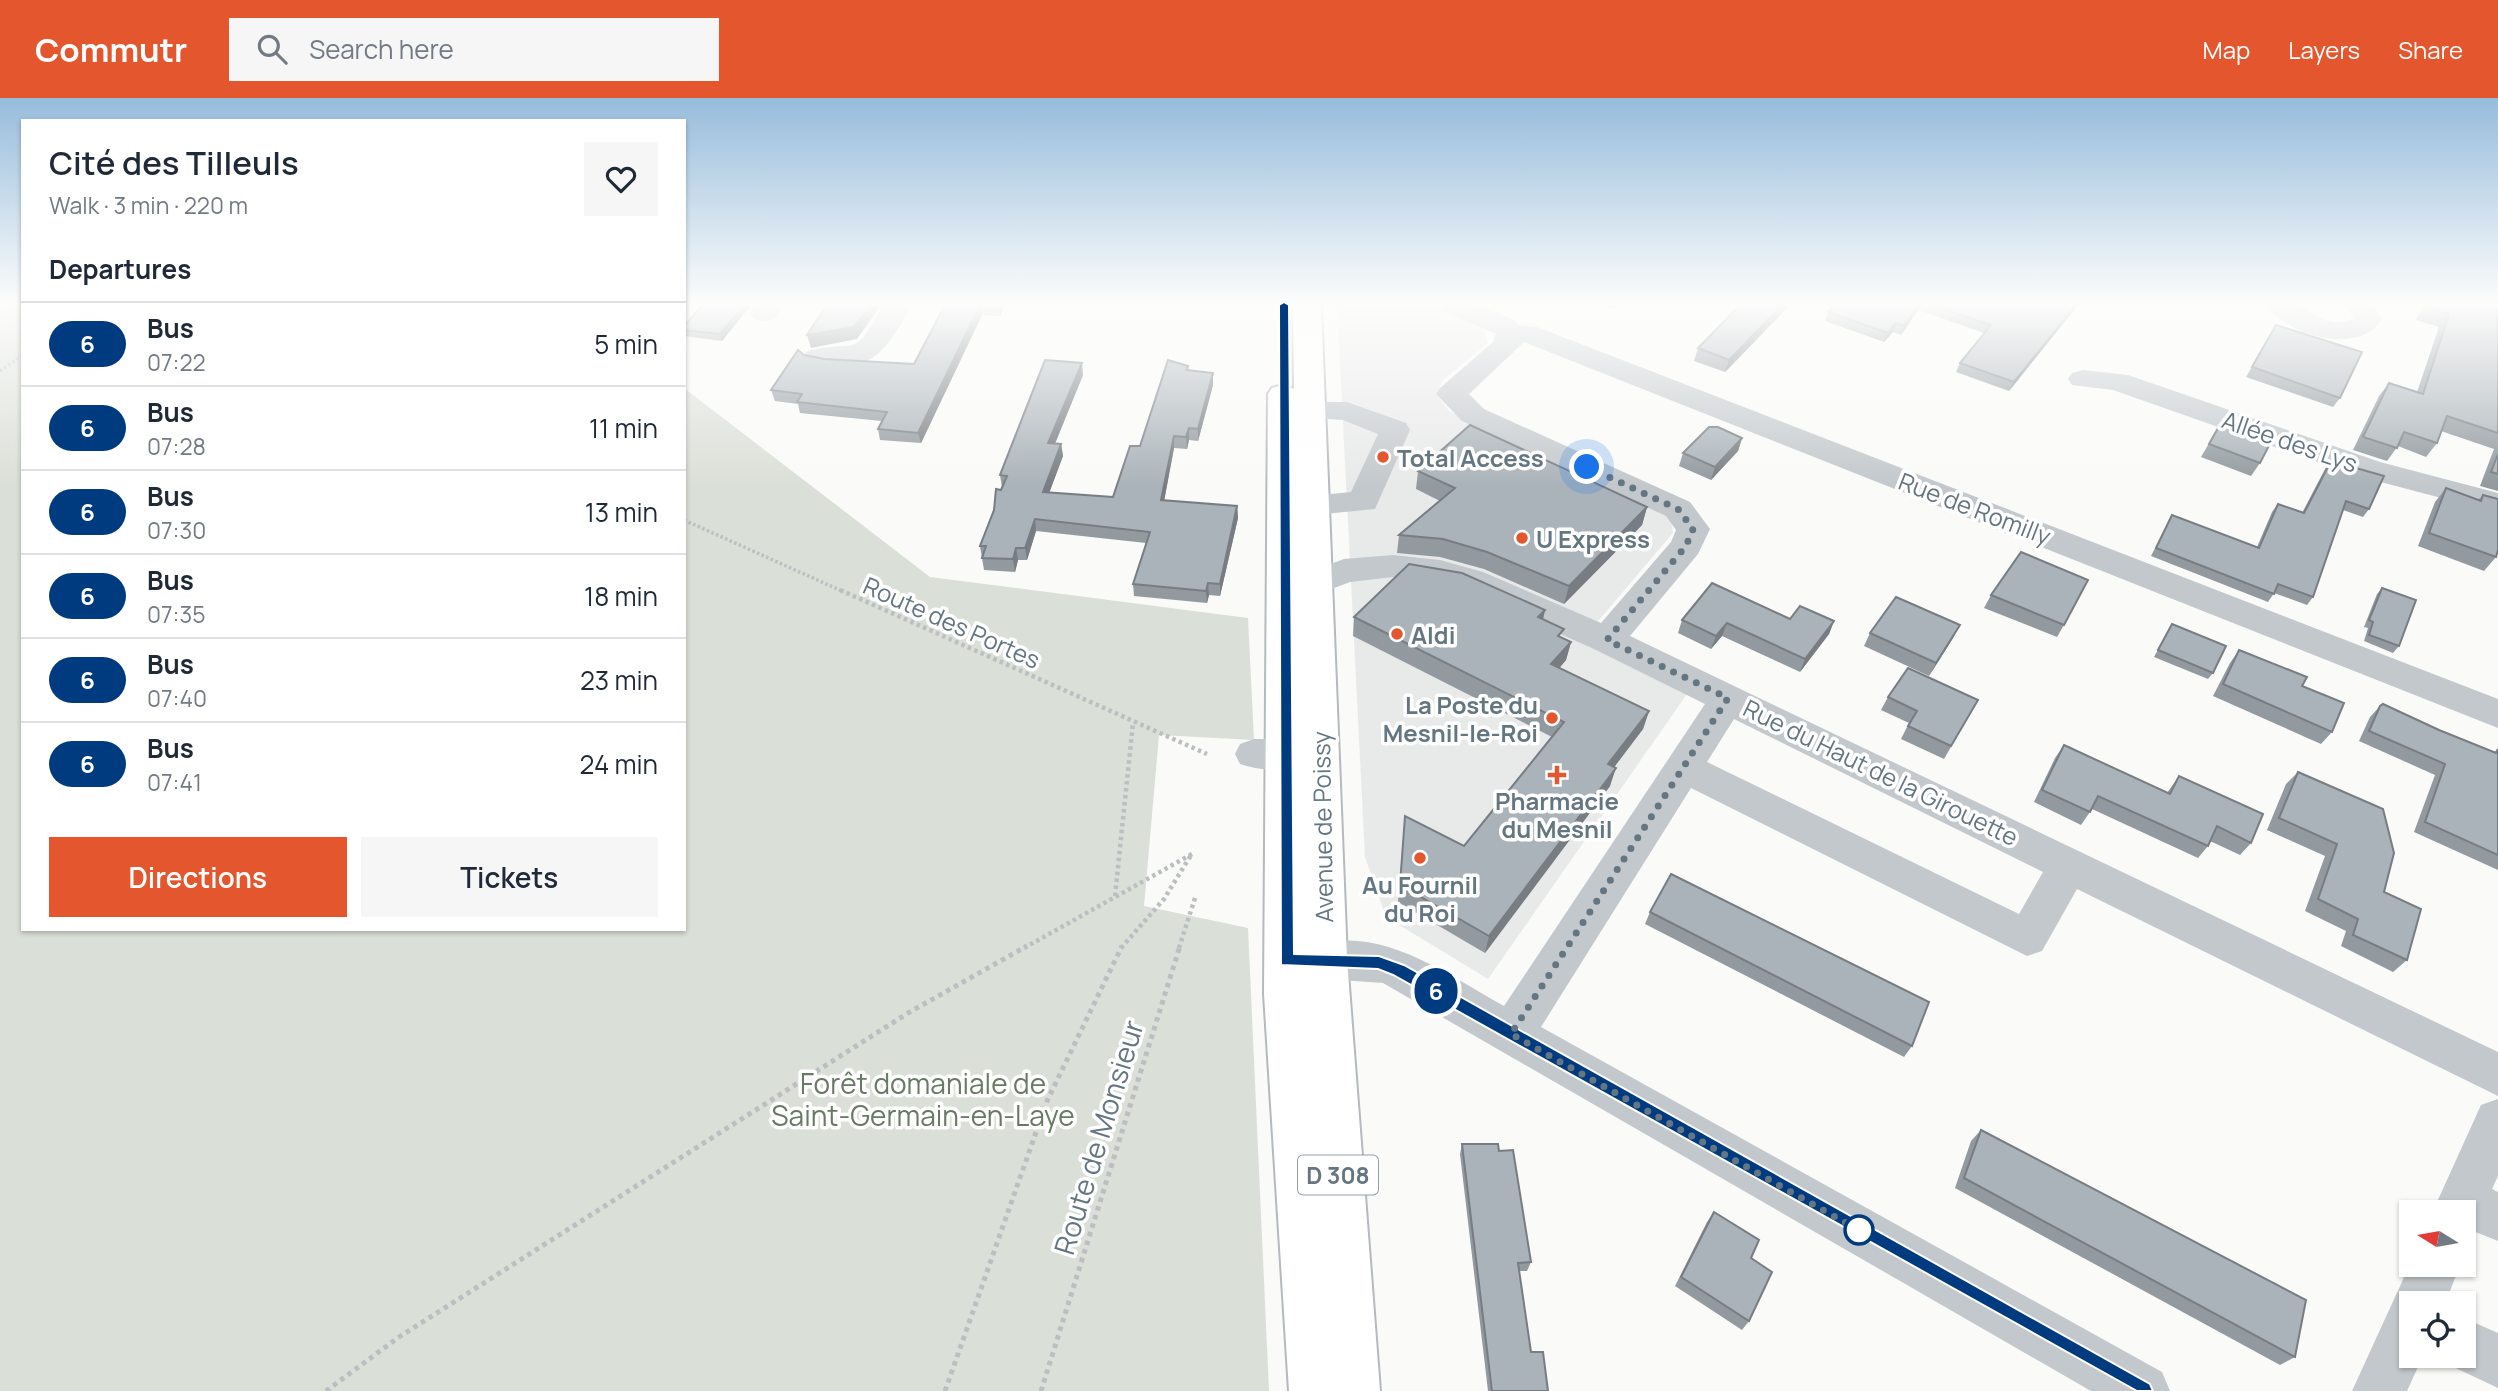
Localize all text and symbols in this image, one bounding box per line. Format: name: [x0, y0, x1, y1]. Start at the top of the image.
search box: [229, 18, 719, 81]
text: Commutr: [35, 27, 187, 72]
icon: search: [253, 30, 291, 68]
text: Search here: [309, 31, 454, 67]
text: Map: [2203, 33, 2250, 66]
text: Layers: [2288, 33, 2360, 66]
text: Share: [2398, 33, 2463, 66]
text: Cité des Tilleuls: [49, 140, 299, 185]
button: heart: [584, 142, 658, 216]
text: Walk · 3 min · 220 m: [49, 189, 248, 221]
text: Departures: [49, 251, 191, 287]
text: Bus: [147, 310, 194, 346]
text: 5 min: [594, 326, 658, 362]
text: 6: [80, 327, 95, 360]
text: 07:22: [147, 346, 206, 378]
text: Bus: [147, 394, 194, 430]
street label: Allée des Lys: [2218, 402, 2362, 480]
text: 11 min: [589, 410, 658, 446]
text: 6: [80, 411, 95, 444]
text: 07:28: [147, 430, 206, 462]
place label: Total Access: [1397, 441, 1544, 474]
marker: Total Access: [1375, 449, 1391, 465]
your location: [1569, 449, 1604, 484]
street label: Rue de Romilly: [1894, 464, 2056, 552]
text: Bus: [147, 478, 194, 514]
text: 13 min: [585, 494, 658, 530]
text: 6: [80, 495, 95, 528]
text: 07:30: [147, 514, 206, 546]
place label: U Express: [1536, 522, 1650, 555]
marker: U Express: [1514, 530, 1530, 546]
text: Bus: [147, 562, 194, 598]
street label: Route des Portes: [858, 568, 1046, 676]
text: 18 min: [584, 578, 658, 614]
text: 6: [80, 579, 95, 612]
text: 07:35: [147, 598, 205, 630]
place label: Aldi: [1411, 618, 1455, 651]
marker: Aldi: [1389, 626, 1405, 642]
text: Bus: [147, 646, 194, 682]
text: 23 min: [580, 662, 658, 698]
text: 6: [80, 663, 95, 696]
text: 07:40: [147, 682, 207, 714]
place label: La Poste du Mesnil-le-Roi: [1383, 688, 1538, 749]
street label: Rue du Haut de la Girouette: [1738, 691, 2024, 853]
marker: La Poste du Mesnil-le-Roi: [1544, 710, 1560, 726]
text: Bus: [147, 730, 194, 766]
street label: Avenue de Poissy: [1304, 731, 1340, 923]
text: 24 min: [580, 746, 658, 782]
text: 6: [80, 747, 95, 780]
text: 07:41: [147, 766, 202, 798]
marker: Pharmacie du Mesnil: [1549, 767, 1565, 783]
place label: Pharmacie du Mesnil: [1495, 784, 1619, 845]
button: Directions: [49, 837, 347, 917]
button: Tickets: [361, 837, 658, 917]
marker: Au Fournil du Roi: [1412, 850, 1428, 866]
place label: Au Fournil du Roi: [1362, 868, 1478, 929]
line badge: 6: [1413, 968, 1459, 1014]
text: 6: [1429, 974, 1443, 1007]
street label: Route de Monsieur: [1044, 1015, 1152, 1259]
park label: Forêt domaniale de Saint-Germain-en-Laye: [771, 1064, 1075, 1134]
road number: D 308: [1298, 1156, 1378, 1194]
north arrow: [2399, 1200, 2476, 1278]
map controls: [2399, 1200, 2476, 1368]
unlabelled marker: [1844, 1215, 1874, 1245]
button: locate: [2399, 1291, 2476, 1368]

